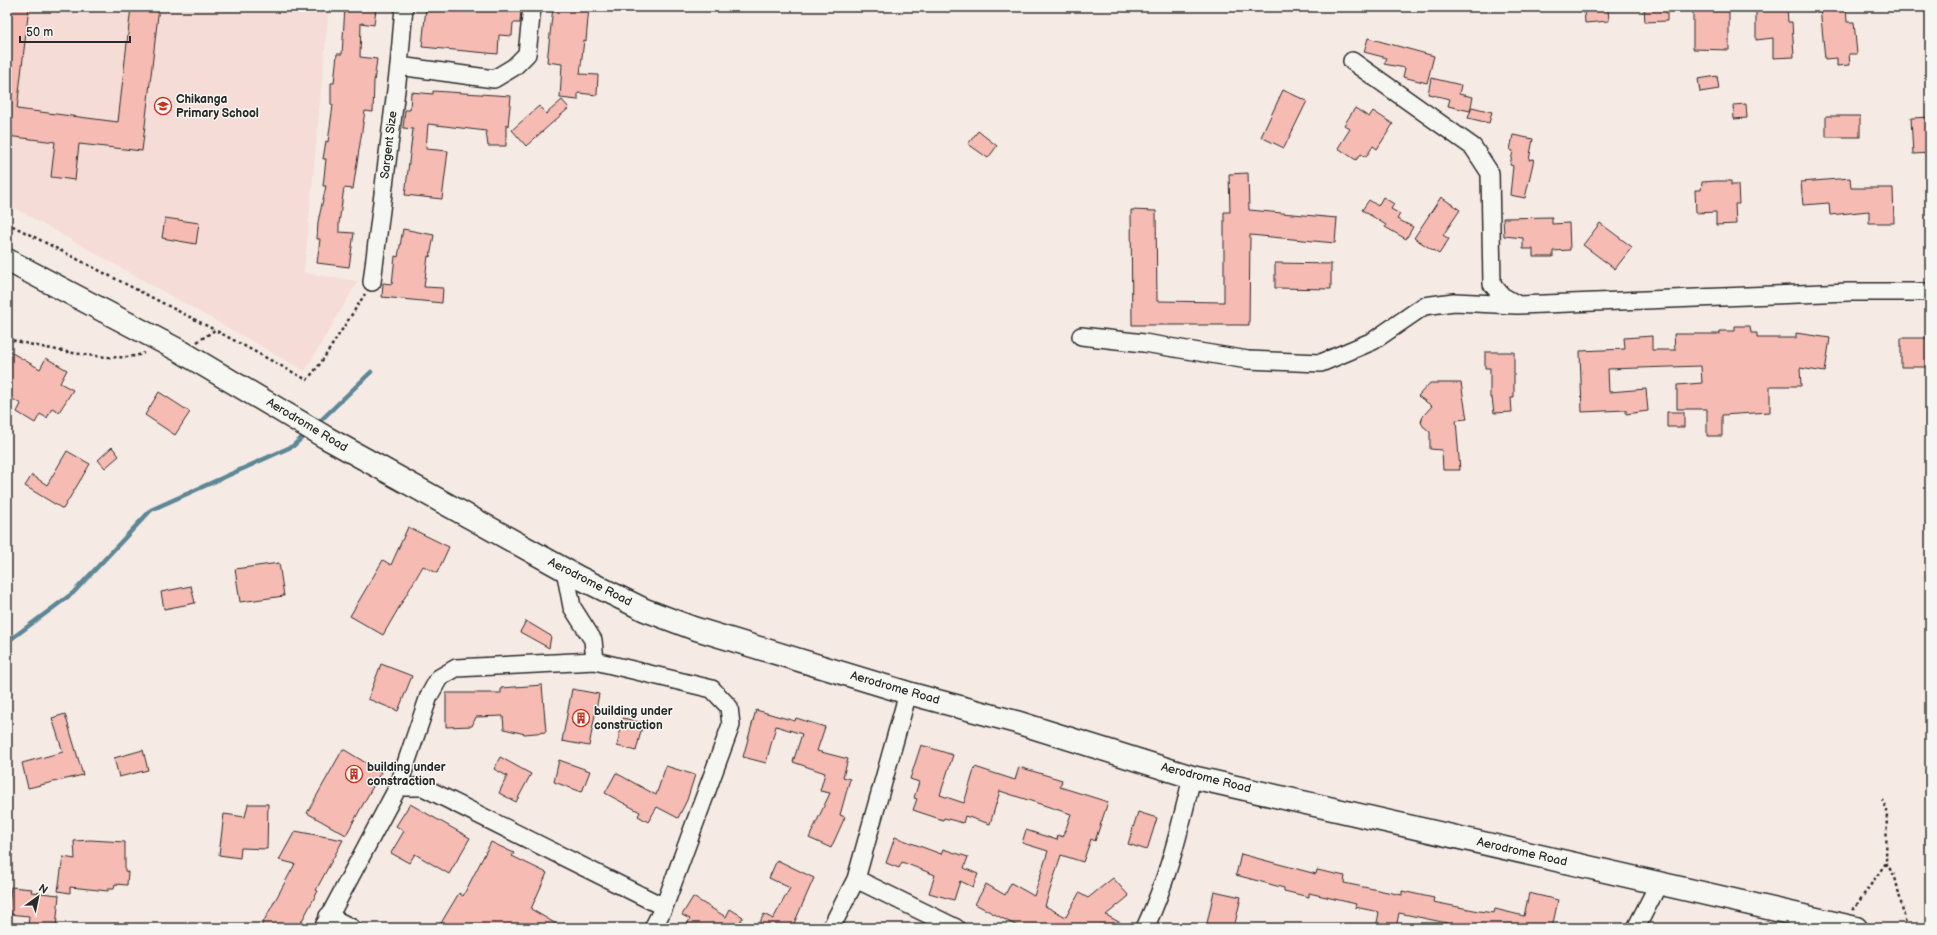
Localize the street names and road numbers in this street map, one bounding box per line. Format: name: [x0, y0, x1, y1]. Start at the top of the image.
street label: Sargent Size: [377, 110, 401, 180]
street label: Aerodrome Road: [264, 395, 350, 455]
street label: Aerodrome Road: [546, 554, 635, 610]
street label: Aerodrome Road: [849, 668, 941, 708]
street label: Aerodrome Road: [1159, 760, 1253, 796]
street label: Aerodrome Road: [1475, 834, 1569, 870]

